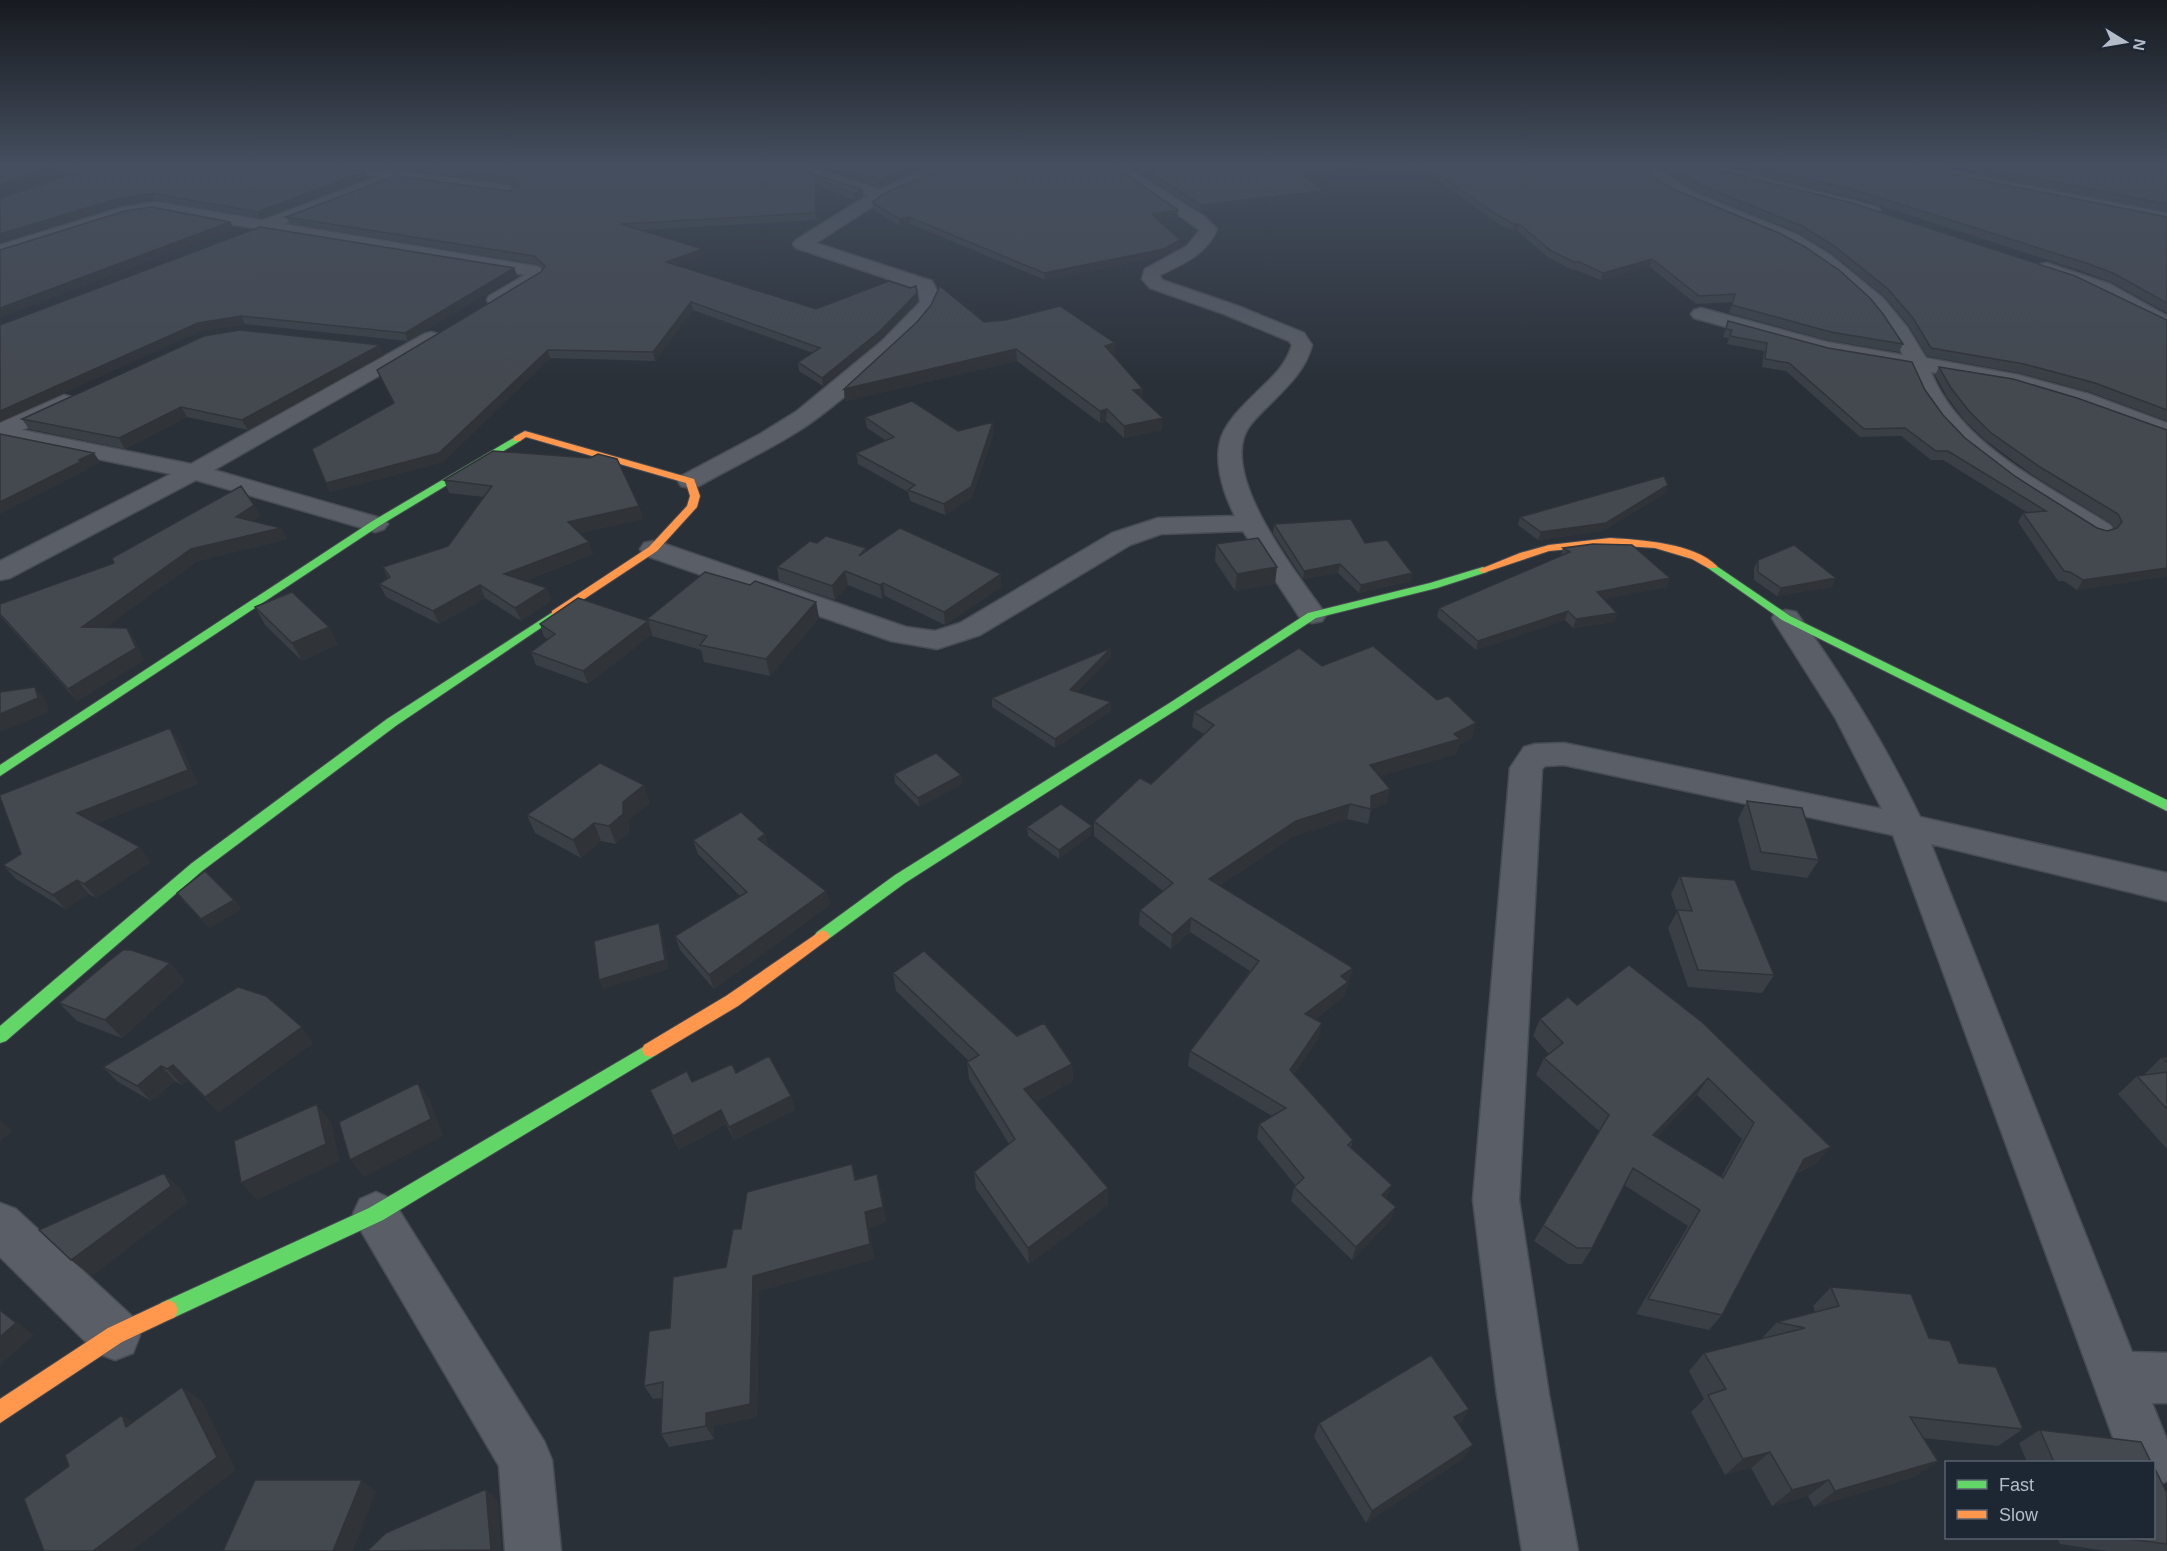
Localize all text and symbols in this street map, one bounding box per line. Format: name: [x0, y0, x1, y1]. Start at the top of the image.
north arrow: [2095, 12, 2155, 72]
text: N: [2130, 37, 2149, 52]
legend: [1945, 1461, 2155, 1539]
text: Fast: [1999, 1475, 2034, 1495]
text: Slow: [1999, 1505, 2039, 1525]

